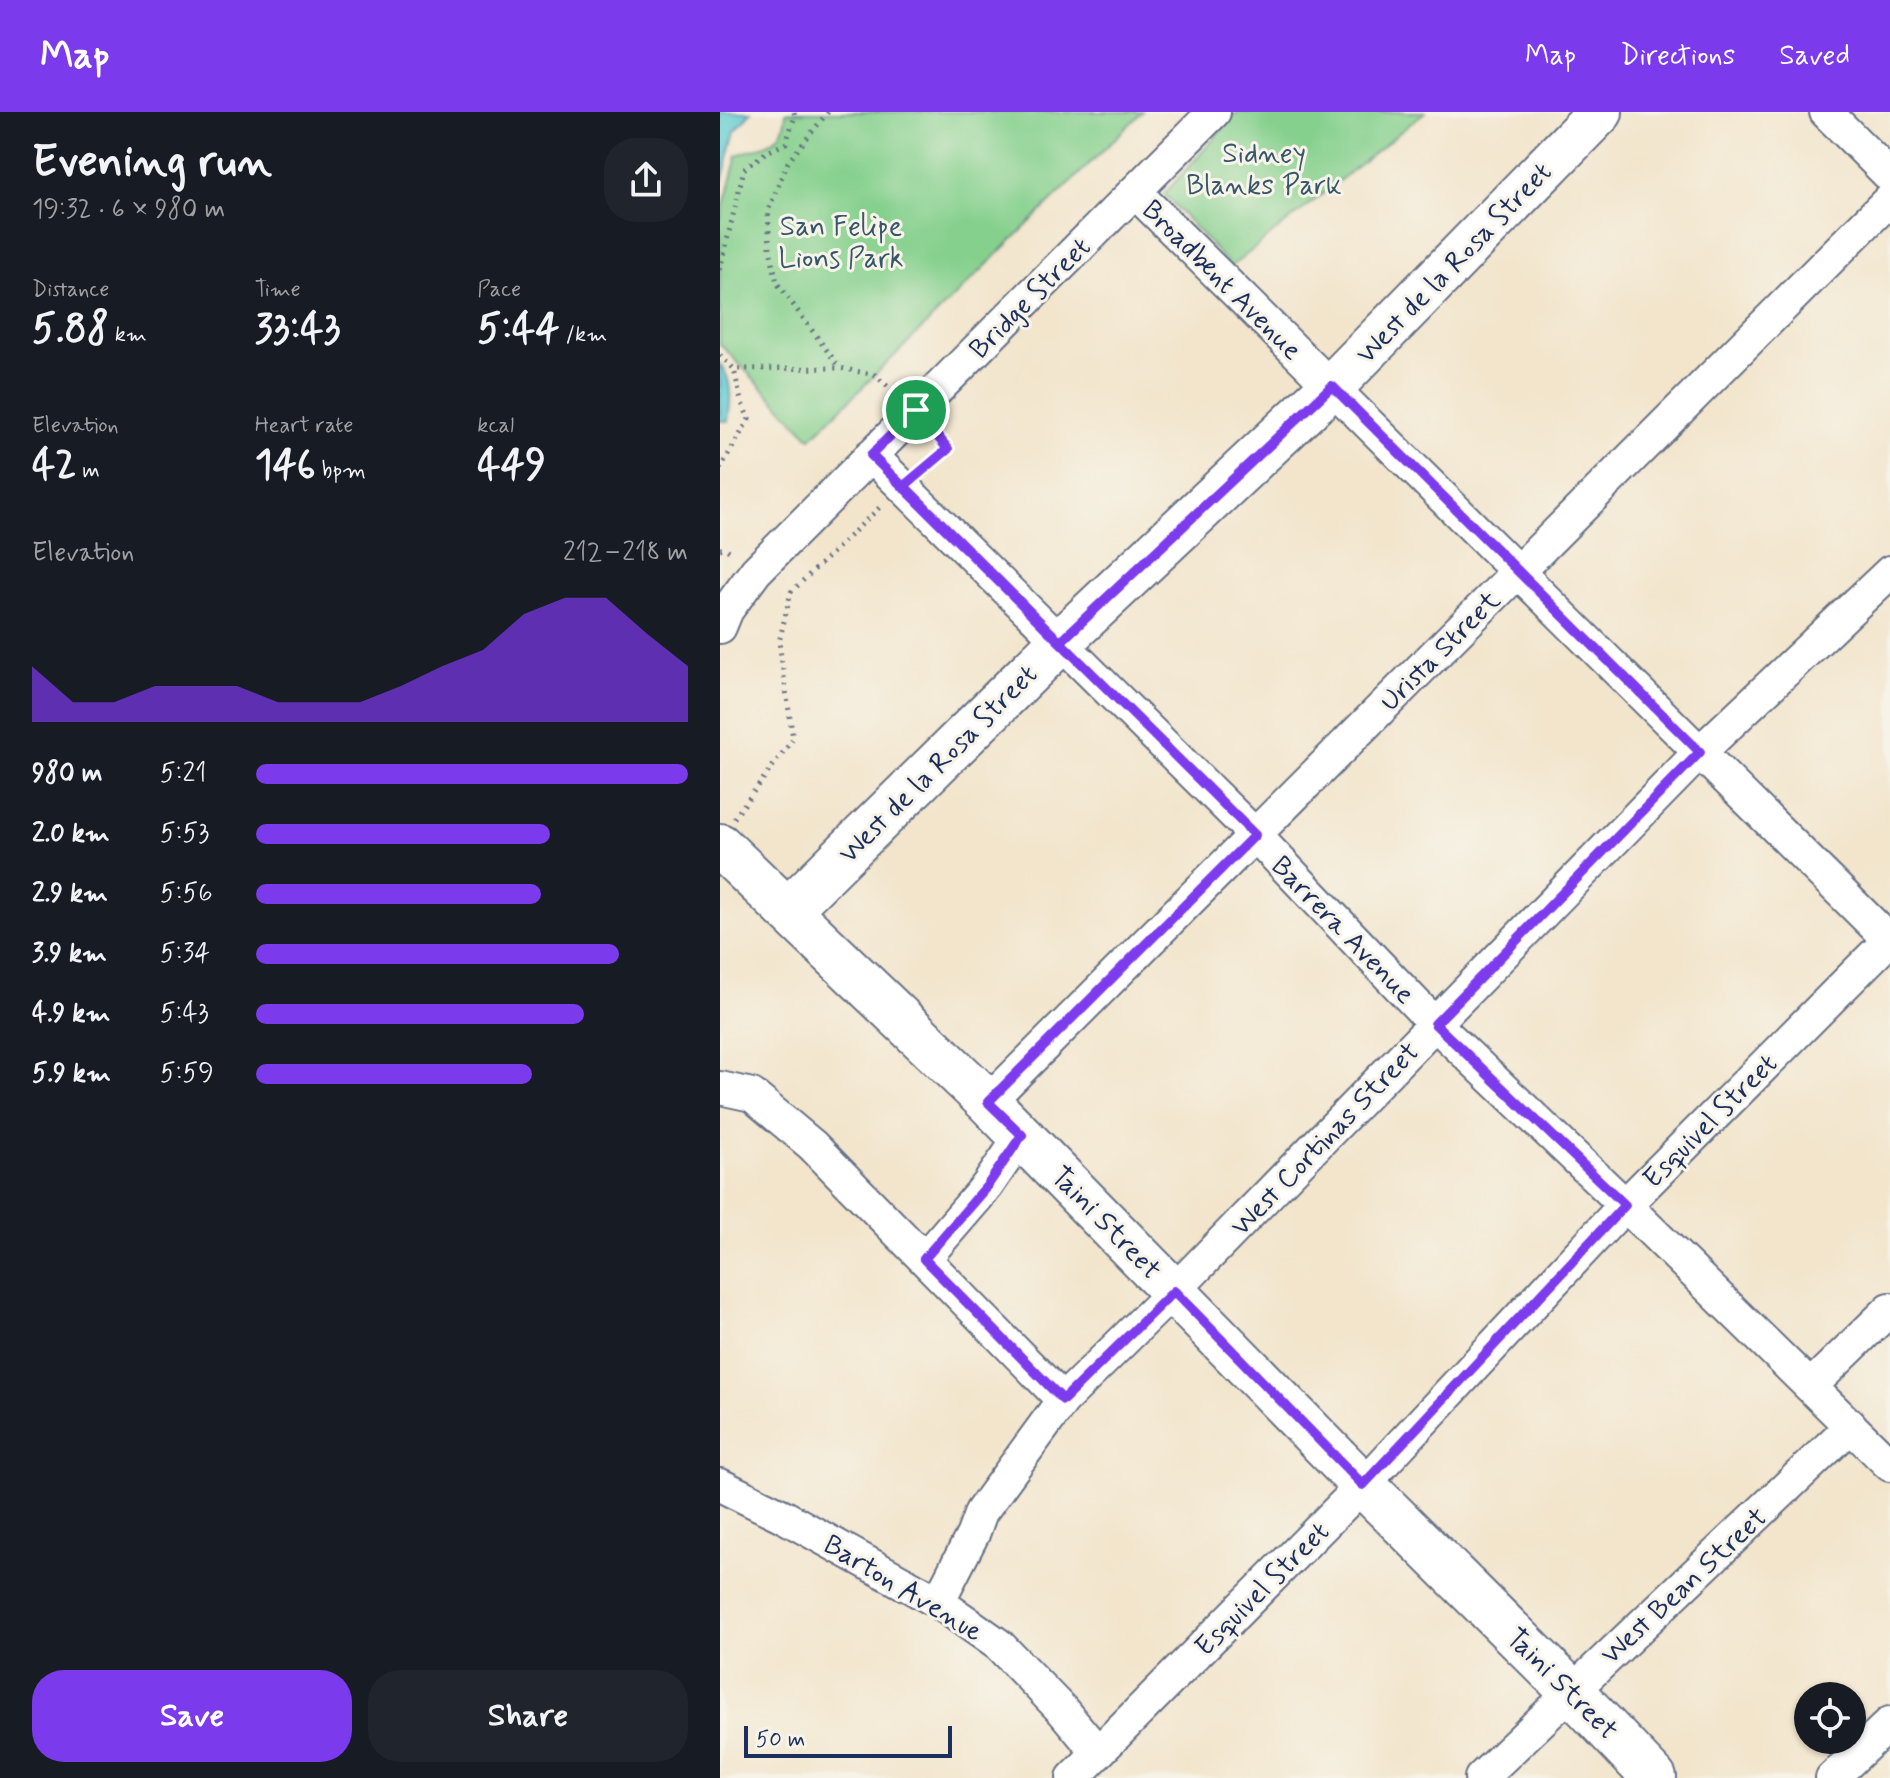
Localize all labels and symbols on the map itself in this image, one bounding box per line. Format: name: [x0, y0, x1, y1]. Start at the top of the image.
park label: Sidney Blanks Park: [1186, 136, 1342, 205]
street label: West de la Rosa Street: [1349, 155, 1561, 373]
street label: Broadbent Avenue: [1133, 193, 1309, 369]
park label: San Felipe Lions Park: [778, 209, 904, 278]
street label: Bridge Street: [962, 230, 1100, 368]
pin: [882, 376, 950, 444]
street label: Urista Street: [1372, 583, 1510, 720]
street label: West de la Rosa Street: [831, 657, 1046, 872]
street label: Barrera Avenue: [1262, 849, 1422, 1013]
street label: West Cortinas Street: [1223, 1035, 1428, 1245]
street label: Esquivel Street: [1635, 1046, 1786, 1197]
street label: Taini Street: [1042, 1159, 1169, 1289]
street label: West Bean Street: [1594, 1500, 1776, 1674]
street label: Esquivel Street: [1187, 1514, 1338, 1665]
street label: Barton Avenue: [816, 1527, 989, 1651]
street label: Taini Street: [1497, 1621, 1625, 1749]
scale bar: [744, 1722, 952, 1758]

